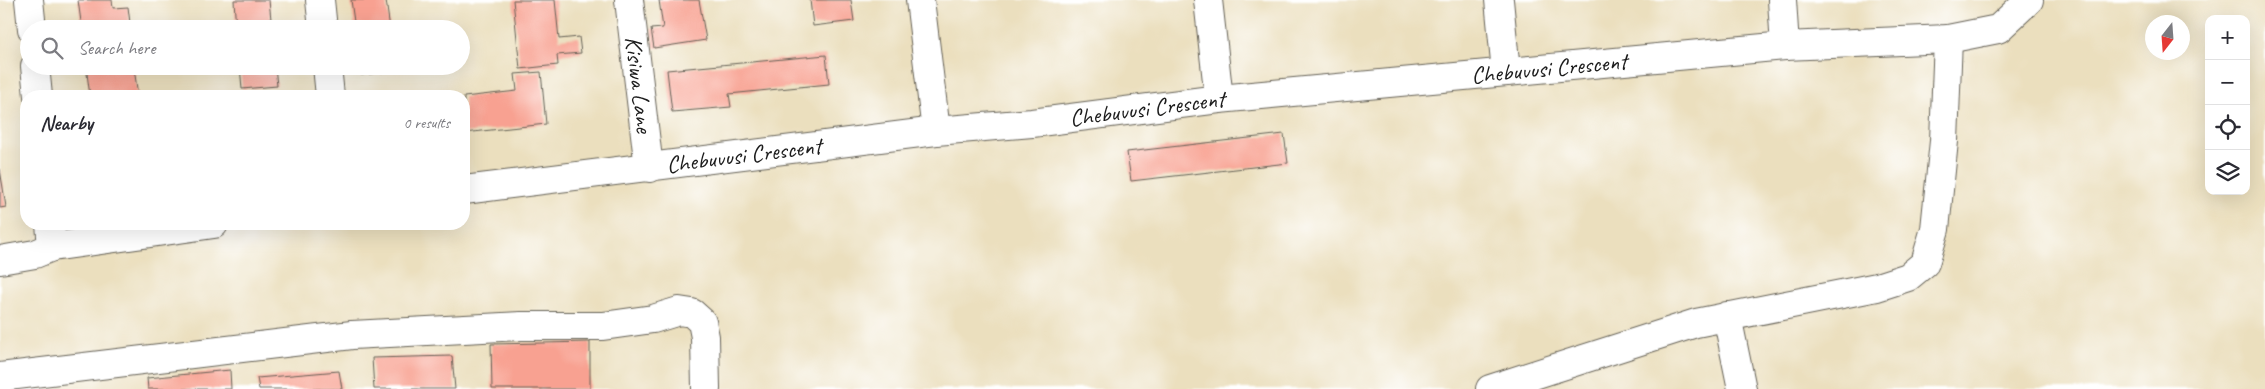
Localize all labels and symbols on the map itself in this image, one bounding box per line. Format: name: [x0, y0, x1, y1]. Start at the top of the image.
north arrow: [2145, 15, 2190, 60]
street label: Kisiwa Lane: [618, 35, 660, 136]
street label: Chebuvusi Crescent: [1470, 46, 1631, 90]
street label: Chebuvusi Crescent: [1068, 83, 1229, 133]
street label: Chebuvusi Crescent: [665, 130, 826, 180]

